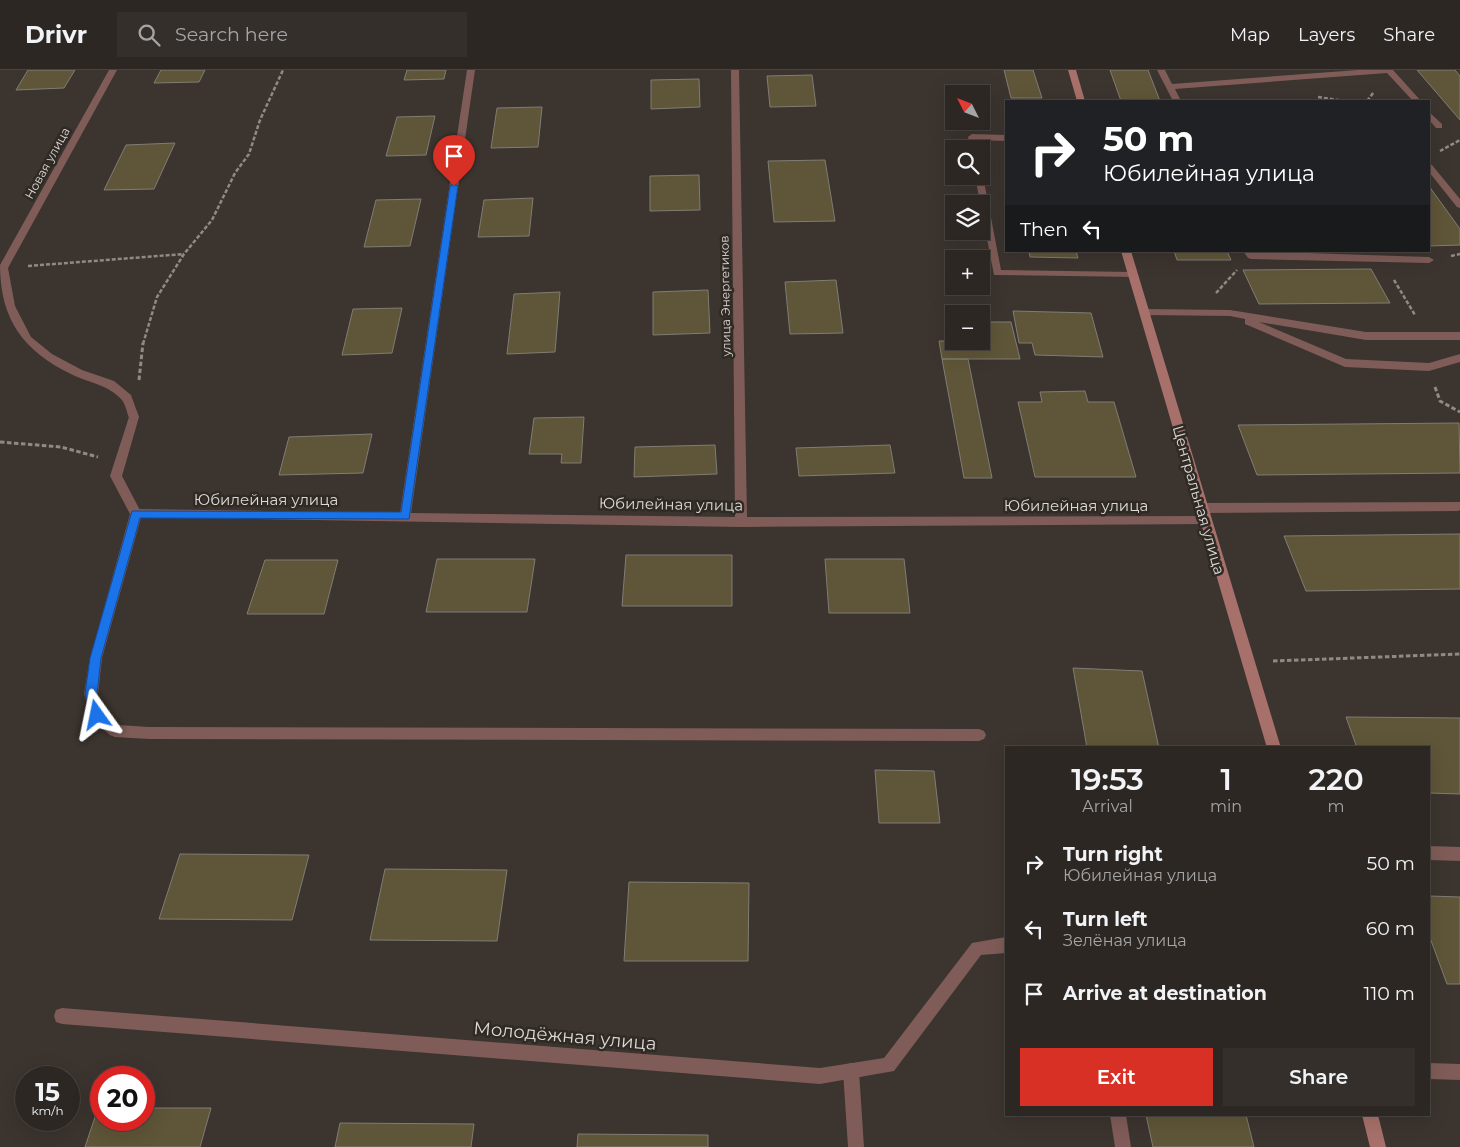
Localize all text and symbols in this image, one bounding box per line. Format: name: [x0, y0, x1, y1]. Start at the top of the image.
search box: [117, 12, 467, 57]
text: Drivr: [25, 20, 87, 49]
icon: search: [135, 21, 163, 49]
text: Search here: [175, 23, 288, 46]
text: Map: [1230, 24, 1270, 46]
text: Layers: [1298, 24, 1355, 46]
text: Share: [1383, 24, 1435, 46]
north arrow: [945, 85, 990, 130]
map controls: [945, 85, 990, 350]
text: 50 m: [1103, 117, 1194, 160]
icon: right: [1020, 120, 1085, 185]
street label: Новая улица: [21, 125, 73, 201]
pin: [433, 135, 475, 186]
button: search: [945, 140, 990, 185]
icon: arrive: [440, 142, 468, 170]
text: Юбилейная улица: [1103, 160, 1315, 187]
button: layers: [945, 195, 990, 240]
icon: left: [1078, 215, 1106, 243]
text: Then: [1020, 218, 1068, 241]
street label: улица Энергетиков: [716, 235, 734, 358]
button: +: [945, 250, 990, 295]
button: −: [945, 305, 990, 350]
street label: Центральная улица: [1169, 423, 1229, 577]
street label: Юбилейная улица: [194, 490, 338, 509]
street label: Юбилейная улица: [599, 493, 743, 515]
street label: Юбилейная улица: [1004, 496, 1148, 515]
position arrow: [70, 688, 122, 740]
text: 19:53: [1071, 761, 1144, 798]
text: 1: [1220, 761, 1232, 798]
text: 220: [1309, 761, 1364, 798]
text: Arrival: [1082, 797, 1133, 816]
text: min: [1210, 797, 1242, 816]
text: m: [1328, 797, 1345, 816]
text: Turn right: [1063, 843, 1163, 866]
icon: right: [1020, 850, 1048, 878]
text: 50 m: [1367, 852, 1415, 875]
text: Юбилейная улица: [1063, 866, 1217, 885]
text: Turn left: [1063, 908, 1148, 931]
icon: left: [1020, 915, 1048, 943]
text: 60 m: [1366, 917, 1415, 940]
text: Зелёная улица: [1063, 931, 1187, 950]
icon: arrive: [1020, 980, 1048, 1008]
text: Arrive at destination: [1063, 982, 1267, 1005]
text: 110 m: [1364, 982, 1415, 1005]
street label: Молодёжная улица: [473, 1017, 657, 1055]
button: Exit: [1020, 1048, 1213, 1106]
button: Share: [1223, 1048, 1415, 1106]
speed limit sign: 20: [90, 1066, 155, 1131]
text: 15: [35, 1077, 60, 1107]
text: km/h: [31, 1103, 64, 1118]

